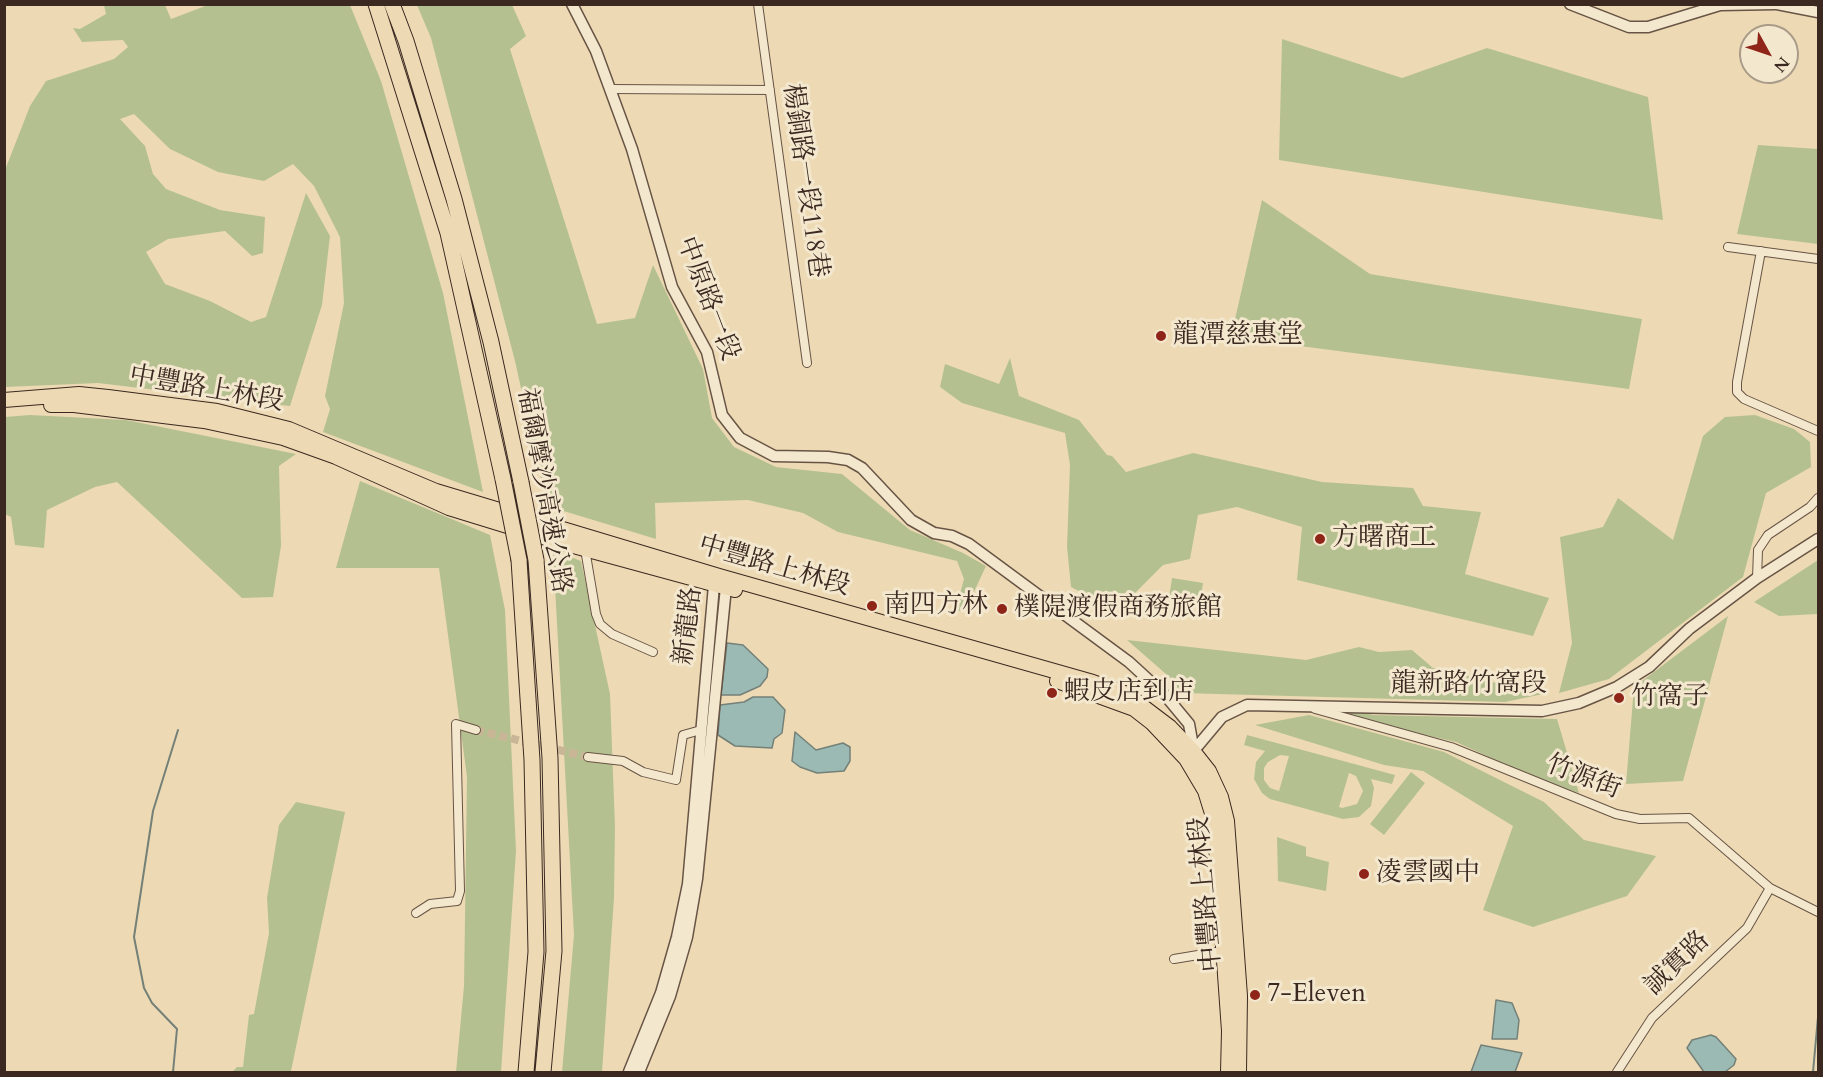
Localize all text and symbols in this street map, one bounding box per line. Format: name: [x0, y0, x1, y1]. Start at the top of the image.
north arrow: [1739, 24, 1799, 84]
text: N: [1768, 52, 1794, 77]
street label: 楊銅路一段118巷: [775, 82, 833, 280]
street label: 中原路一段: [669, 233, 745, 365]
place label: 龍潭慈惠堂: [1173, 320, 1303, 352]
marker: 龍潭慈惠堂: [1154, 329, 1168, 343]
street label: 中豐路上林段: [126, 361, 286, 419]
street label: 福爾摩沙高速公路: [510, 386, 576, 596]
place label: 方曙商工: [1332, 523, 1436, 555]
street label: 中豐路上林段: [695, 531, 853, 603]
marker: 方曙商工: [1313, 532, 1327, 546]
street label: 新龍路: [669, 585, 709, 667]
place label: 南四方林: [884, 590, 988, 622]
place label: 樸隄渡假商務旅館: [1014, 593, 1222, 625]
marker: 南四方林: [865, 599, 879, 613]
marker: 樸隄渡假商務旅館: [995, 602, 1009, 616]
street label: 龍新路竹窩段: [1391, 669, 1547, 701]
place label: 蝦皮店到店: [1064, 677, 1194, 709]
place label: 竹窩子: [1631, 682, 1709, 714]
marker: 蝦皮店到店: [1045, 686, 1059, 700]
marker: 竹窩子: [1612, 691, 1626, 705]
street label: 竹源街: [1541, 749, 1625, 807]
street label: 中豐路上林段: [1185, 815, 1229, 973]
place label: 凌雲國中: [1376, 858, 1480, 890]
marker: 凌雲國中: [1357, 867, 1371, 881]
street label: 誠實路: [1639, 926, 1717, 1002]
place label: 7-Eleven: [1267, 979, 1366, 1011]
marker: 7-Eleven: [1248, 988, 1262, 1002]

